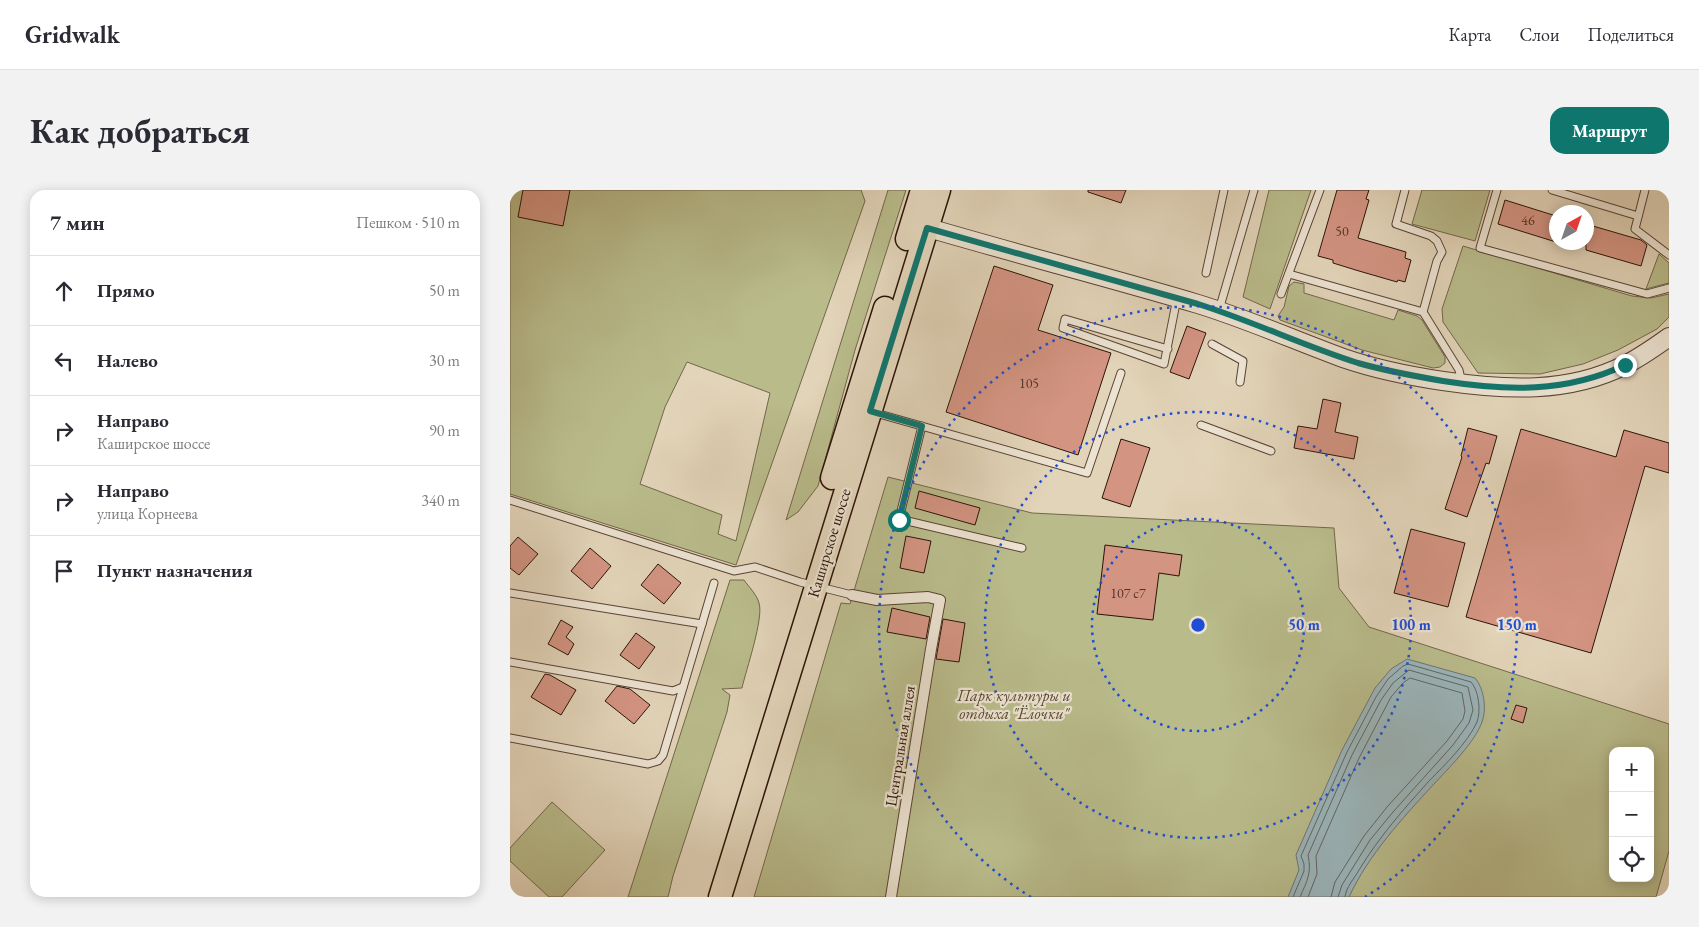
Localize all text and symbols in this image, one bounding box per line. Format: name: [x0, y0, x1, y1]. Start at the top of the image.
text: Gridwalk: [25, 19, 120, 50]
text: Карта: [1449, 23, 1492, 46]
text: Слои: [1520, 23, 1559, 46]
text: Поделиться: [1587, 23, 1674, 46]
button: Маршрут: [1550, 107, 1669, 154]
text: Как добраться: [30, 108, 250, 153]
north arrow: [1549, 205, 1594, 250]
text: 7 мин: [50, 209, 105, 236]
house number: 46: [1521, 211, 1535, 229]
text: Пешком · 510 m: [356, 212, 460, 233]
house number: 50: [1335, 222, 1349, 240]
icon: ahead: [50, 277, 78, 305]
text: Прямо: [97, 278, 155, 303]
text: 50 m: [429, 280, 460, 301]
icon: left: [50, 347, 78, 375]
text: Налево: [97, 348, 158, 373]
text: 30 m: [429, 350, 460, 371]
route end: [1614, 354, 1637, 377]
house number: 105: [1019, 374, 1039, 392]
text: Направо: [97, 408, 169, 433]
icon: right: [50, 417, 78, 445]
text: 90 m: [429, 420, 460, 441]
text: Каширское шоссе: [97, 433, 210, 454]
text: Направо: [97, 478, 169, 503]
street label: Каширское шоссе: [802, 486, 856, 600]
icon: right: [50, 487, 78, 515]
text: 340 m: [421, 490, 460, 511]
text: улица Корнеева: [97, 503, 198, 524]
route start: [888, 509, 911, 532]
icon: arrive: [50, 557, 78, 585]
text: Пункт назначения: [97, 558, 253, 583]
house number: 107 с7: [1110, 584, 1146, 602]
text: 50 m: [1288, 615, 1320, 634]
text: 100 m: [1391, 615, 1431, 634]
text: 150 m: [1497, 615, 1537, 634]
centre of rings: [1189, 616, 1207, 634]
street label: Центральная аллея: [880, 684, 920, 808]
park label: Парк культуры и отдыха "Ёлочки": [956, 685, 1071, 724]
map controls: [1609, 747, 1654, 882]
button: +: [1609, 747, 1654, 792]
button: −: [1609, 792, 1654, 837]
button: locate: [1609, 837, 1654, 882]

